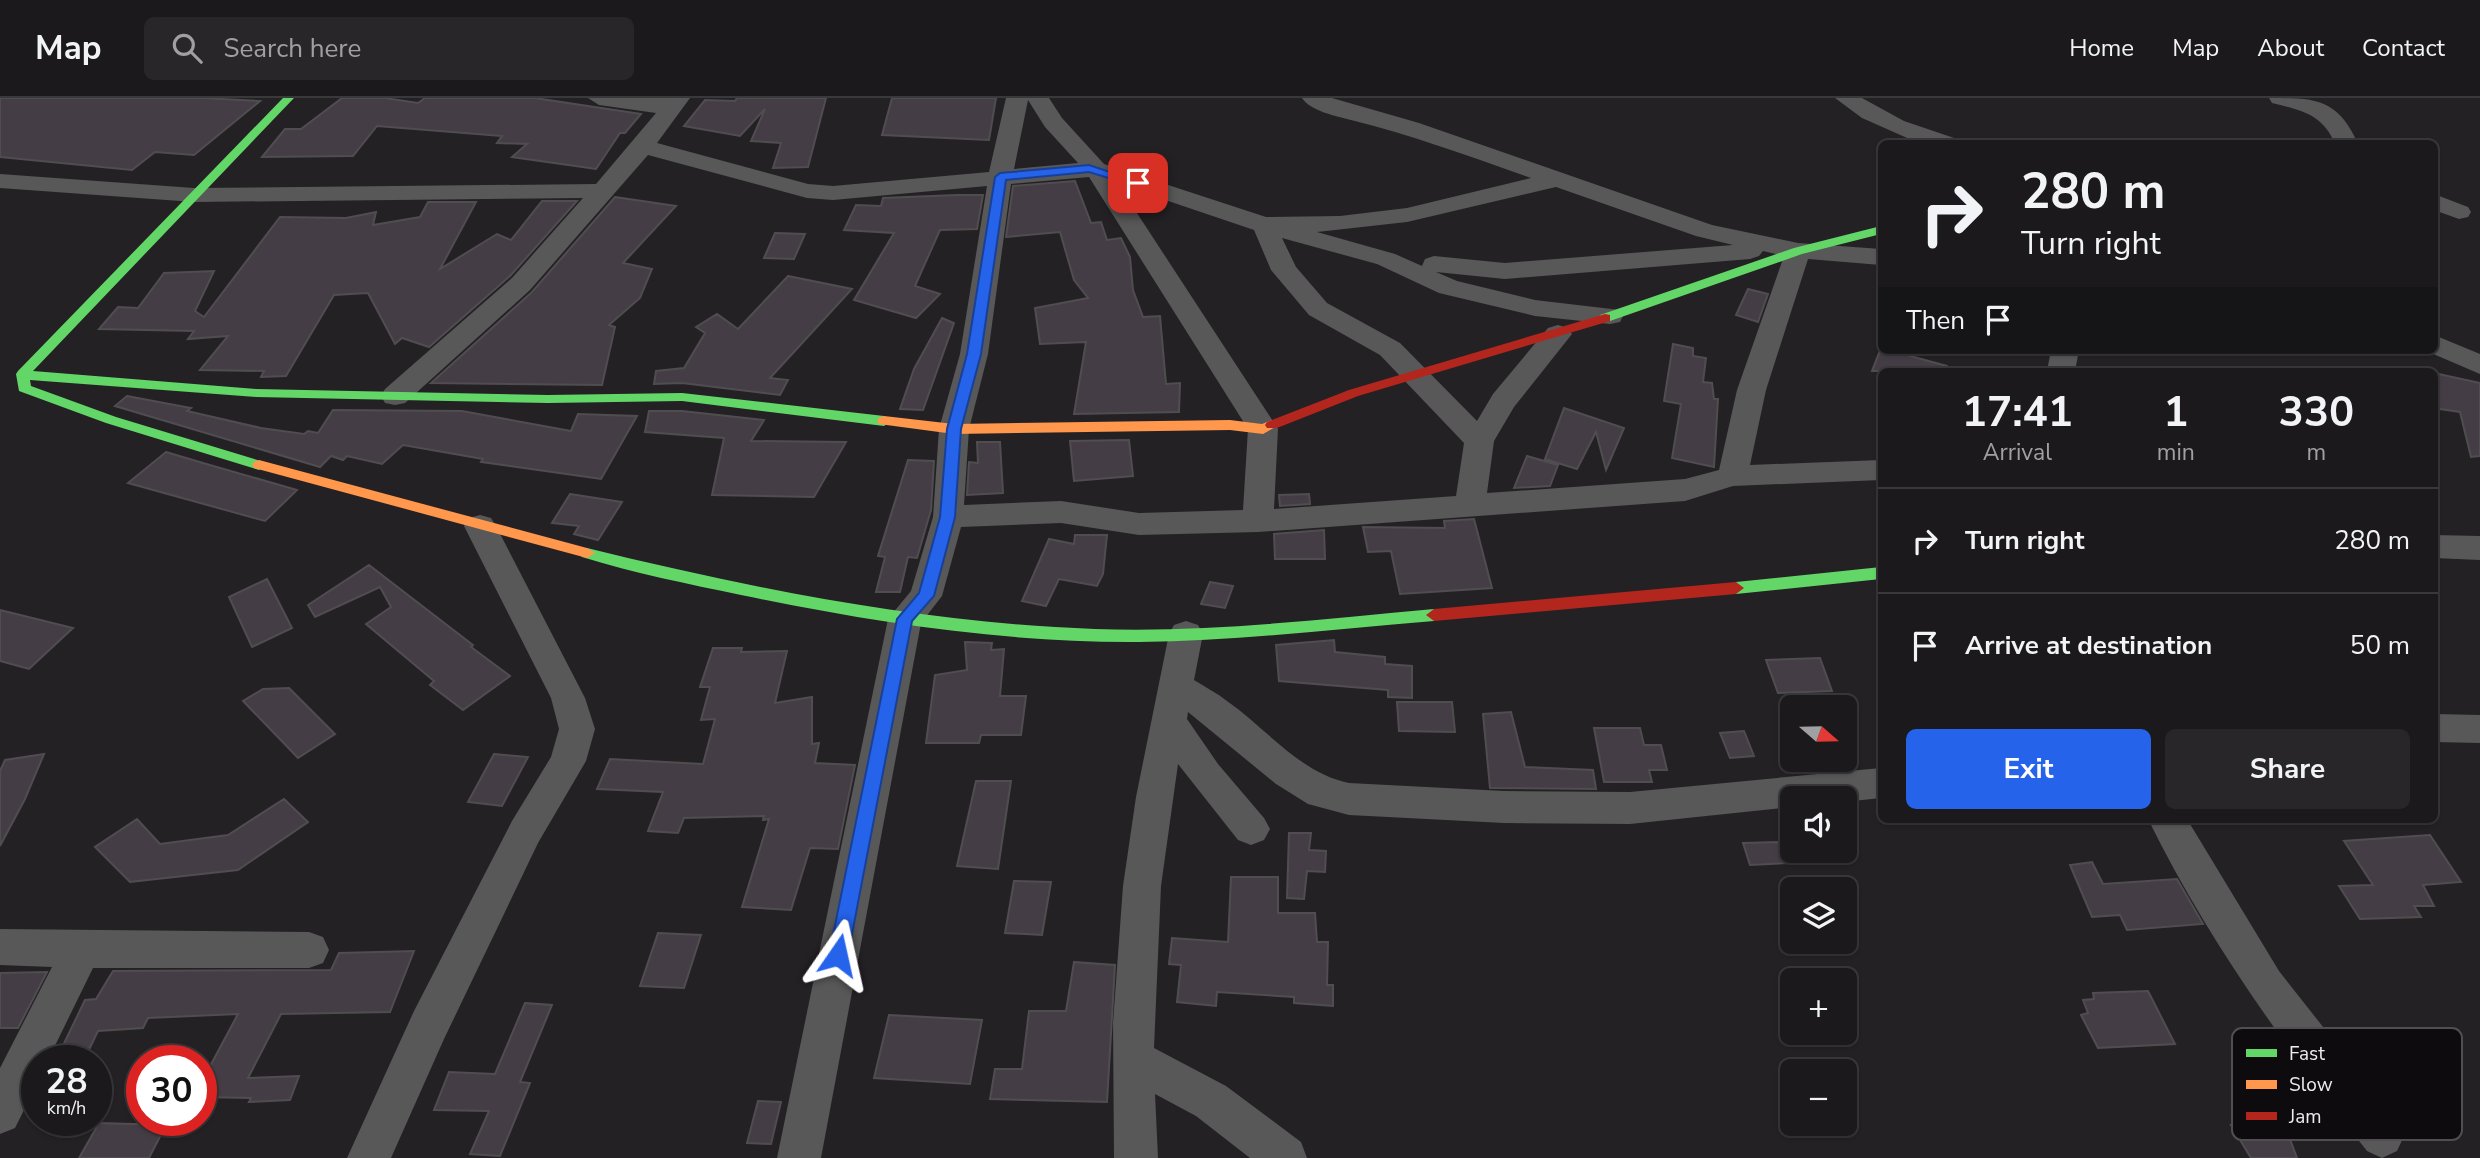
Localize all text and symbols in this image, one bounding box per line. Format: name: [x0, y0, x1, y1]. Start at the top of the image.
search box: [144, 17, 634, 80]
text: Map: [35, 26, 102, 71]
icon: search: [168, 29, 206, 67]
text: Search here: [224, 31, 361, 66]
text: Home: [2069, 32, 2134, 64]
text: Map: [2172, 32, 2219, 64]
text: About: [2257, 32, 2324, 64]
text: Contact: [2362, 32, 2445, 64]
pin: [1108, 153, 1168, 213]
text: 280 m: [2021, 158, 2165, 225]
icon: arrive: [1119, 164, 1157, 202]
icon: right: [1906, 168, 1997, 259]
text: Turn right: [2021, 222, 2161, 265]
icon: arrive: [1979, 301, 2017, 339]
text: Then: [1906, 303, 1965, 338]
text: 17:41: [1962, 384, 2073, 441]
text: 1: [2163, 384, 2188, 441]
text: 330: [2279, 384, 2354, 441]
text: Arrival: [1983, 437, 2052, 468]
text: min: [2157, 437, 2195, 468]
text: m: [2307, 437, 2326, 468]
icon: right: [1906, 522, 1944, 560]
text: Turn right: [1965, 523, 2084, 558]
text: 280 m: [2334, 523, 2410, 558]
icon: arrive: [1906, 627, 1944, 665]
text: Arrive at destination: [1965, 628, 2212, 663]
text: 50 m: [2350, 628, 2410, 663]
north arrow: [1780, 695, 1857, 772]
map controls: [1780, 695, 1857, 1136]
button: Exit: [1906, 729, 2151, 809]
button: Share: [2165, 729, 2410, 809]
button: sound: [1780, 786, 1857, 863]
button: layers: [1780, 877, 1857, 954]
position arrow: [801, 918, 875, 992]
button: +: [1780, 968, 1857, 1045]
legend: [2232, 1028, 2462, 1140]
text: Fast: [2289, 1041, 2325, 1067]
speed limit sign: 30: [126, 1045, 217, 1136]
text: 28: [45, 1058, 88, 1105]
button: −: [1780, 1059, 1857, 1136]
text: Slow: [2289, 1072, 2333, 1098]
text: km/h: [47, 1096, 86, 1120]
text: Jam: [2288, 1104, 2322, 1130]

